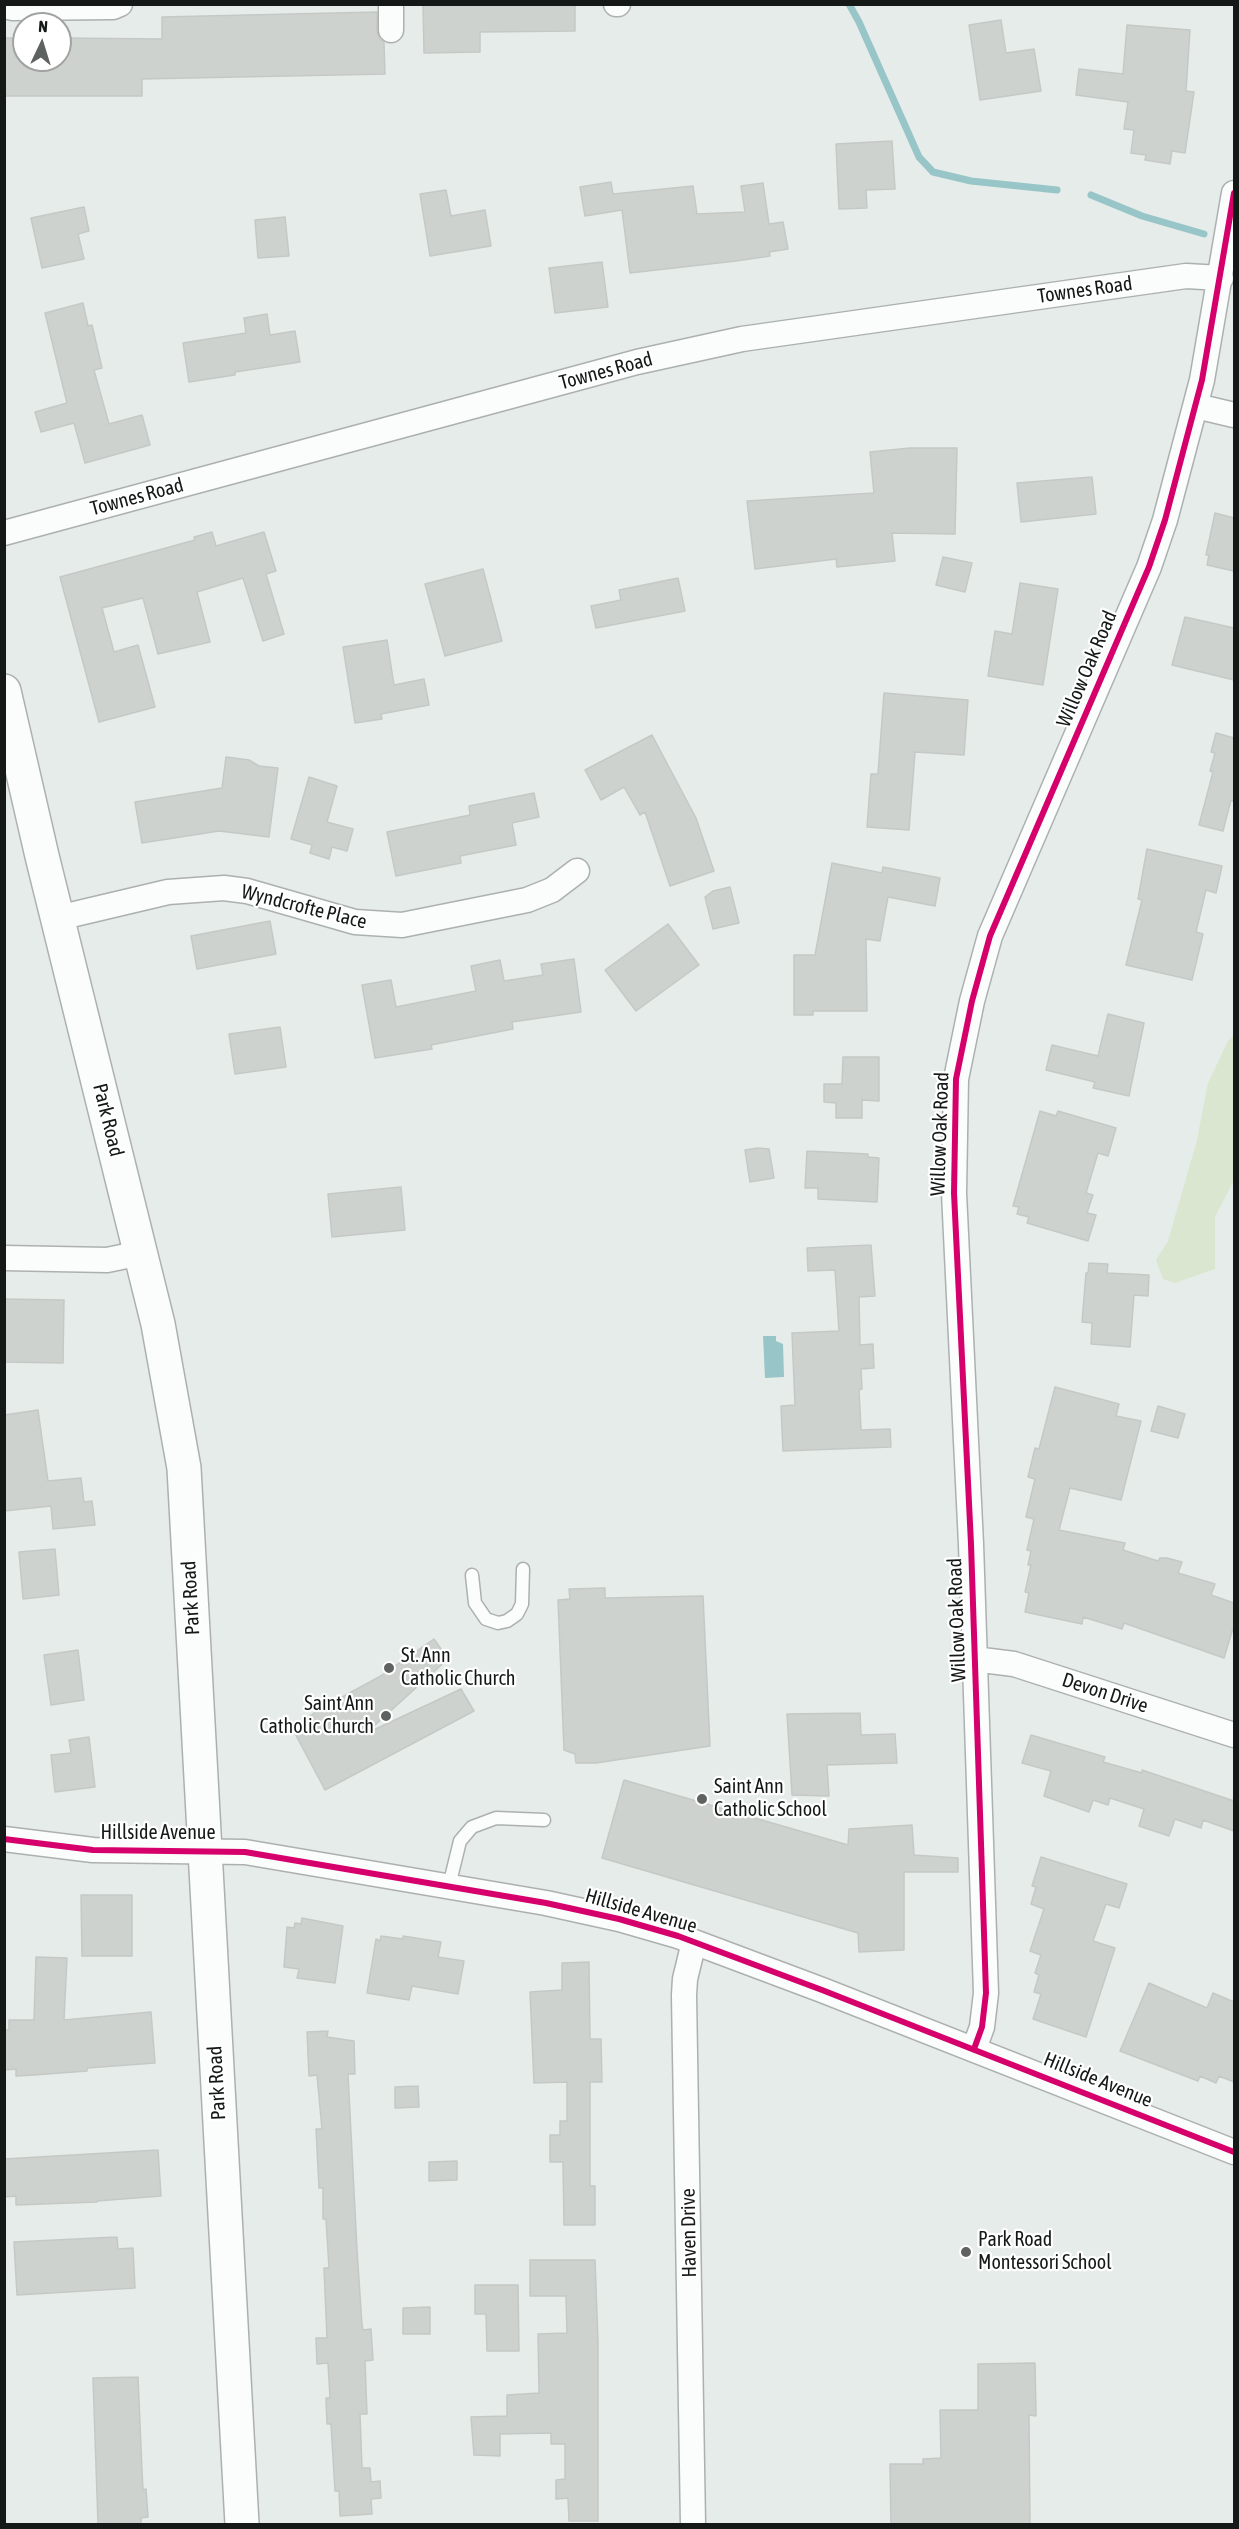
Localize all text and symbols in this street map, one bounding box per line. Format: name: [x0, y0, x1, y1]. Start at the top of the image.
north arrow: [12, 12, 72, 72]
text: N: [38, 17, 48, 35]
street label: Townes Road: [1036, 271, 1134, 309]
street label: Townes Road: [557, 347, 655, 395]
street label: Townes Road: [88, 473, 186, 521]
street label: Willow Oak Road: [1052, 607, 1122, 731]
street label: Wyndcrofte Place: [239, 880, 369, 934]
street label: Willow Oak Road: [926, 1072, 954, 1196]
street label: Park Road: [87, 1081, 129, 1159]
street label: Willow Oak Road: [943, 1558, 971, 1682]
street label: Park Road: [177, 1560, 205, 1636]
place label: St. Ann Catholic Church: [401, 1644, 516, 1691]
marker: St. Ann Catholic Church: [382, 1661, 396, 1675]
street label: Devon Drive: [1059, 1668, 1151, 1718]
place label: Saint Ann Catholic Church: [259, 1692, 374, 1739]
marker: Saint Ann Catholic Church: [379, 1709, 393, 1723]
place label: Saint Ann Catholic School: [714, 1775, 827, 1822]
marker: Saint Ann Catholic School: [695, 1792, 709, 1806]
street label: Hillside Avenue: [100, 1821, 216, 1845]
street label: Hillside Avenue: [582, 1884, 700, 1938]
street label: Park Road: [203, 2045, 231, 2121]
street label: Hillside Avenue: [1040, 2047, 1156, 2113]
street label: Haven Drive: [676, 2188, 702, 2278]
place label: Park Road Montessori School: [978, 2228, 1111, 2275]
marker: Park Road Montessori School: [959, 2245, 973, 2259]

